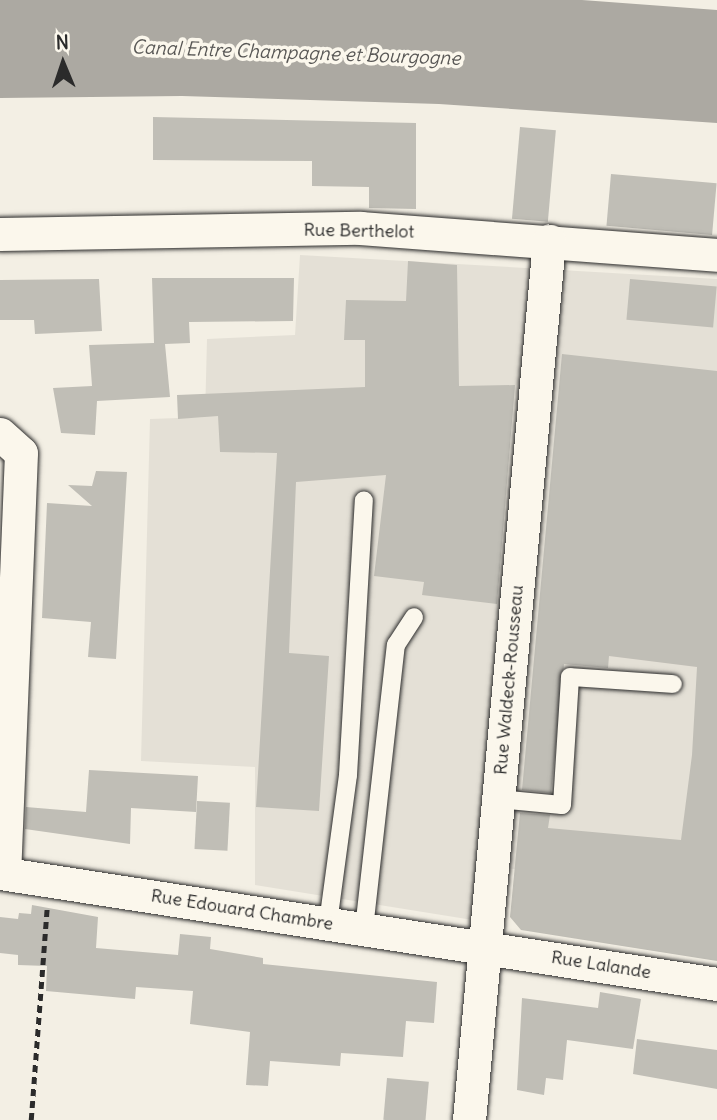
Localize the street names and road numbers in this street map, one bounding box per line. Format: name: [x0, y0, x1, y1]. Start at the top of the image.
street label: Rue Berthelot: [303, 219, 415, 243]
street label: Rue Waldeck-Rousseau: [490, 584, 528, 776]
street label: Rue Edouard Chambre: [149, 885, 335, 935]
street label: Rue Lalande: [550, 946, 652, 984]

